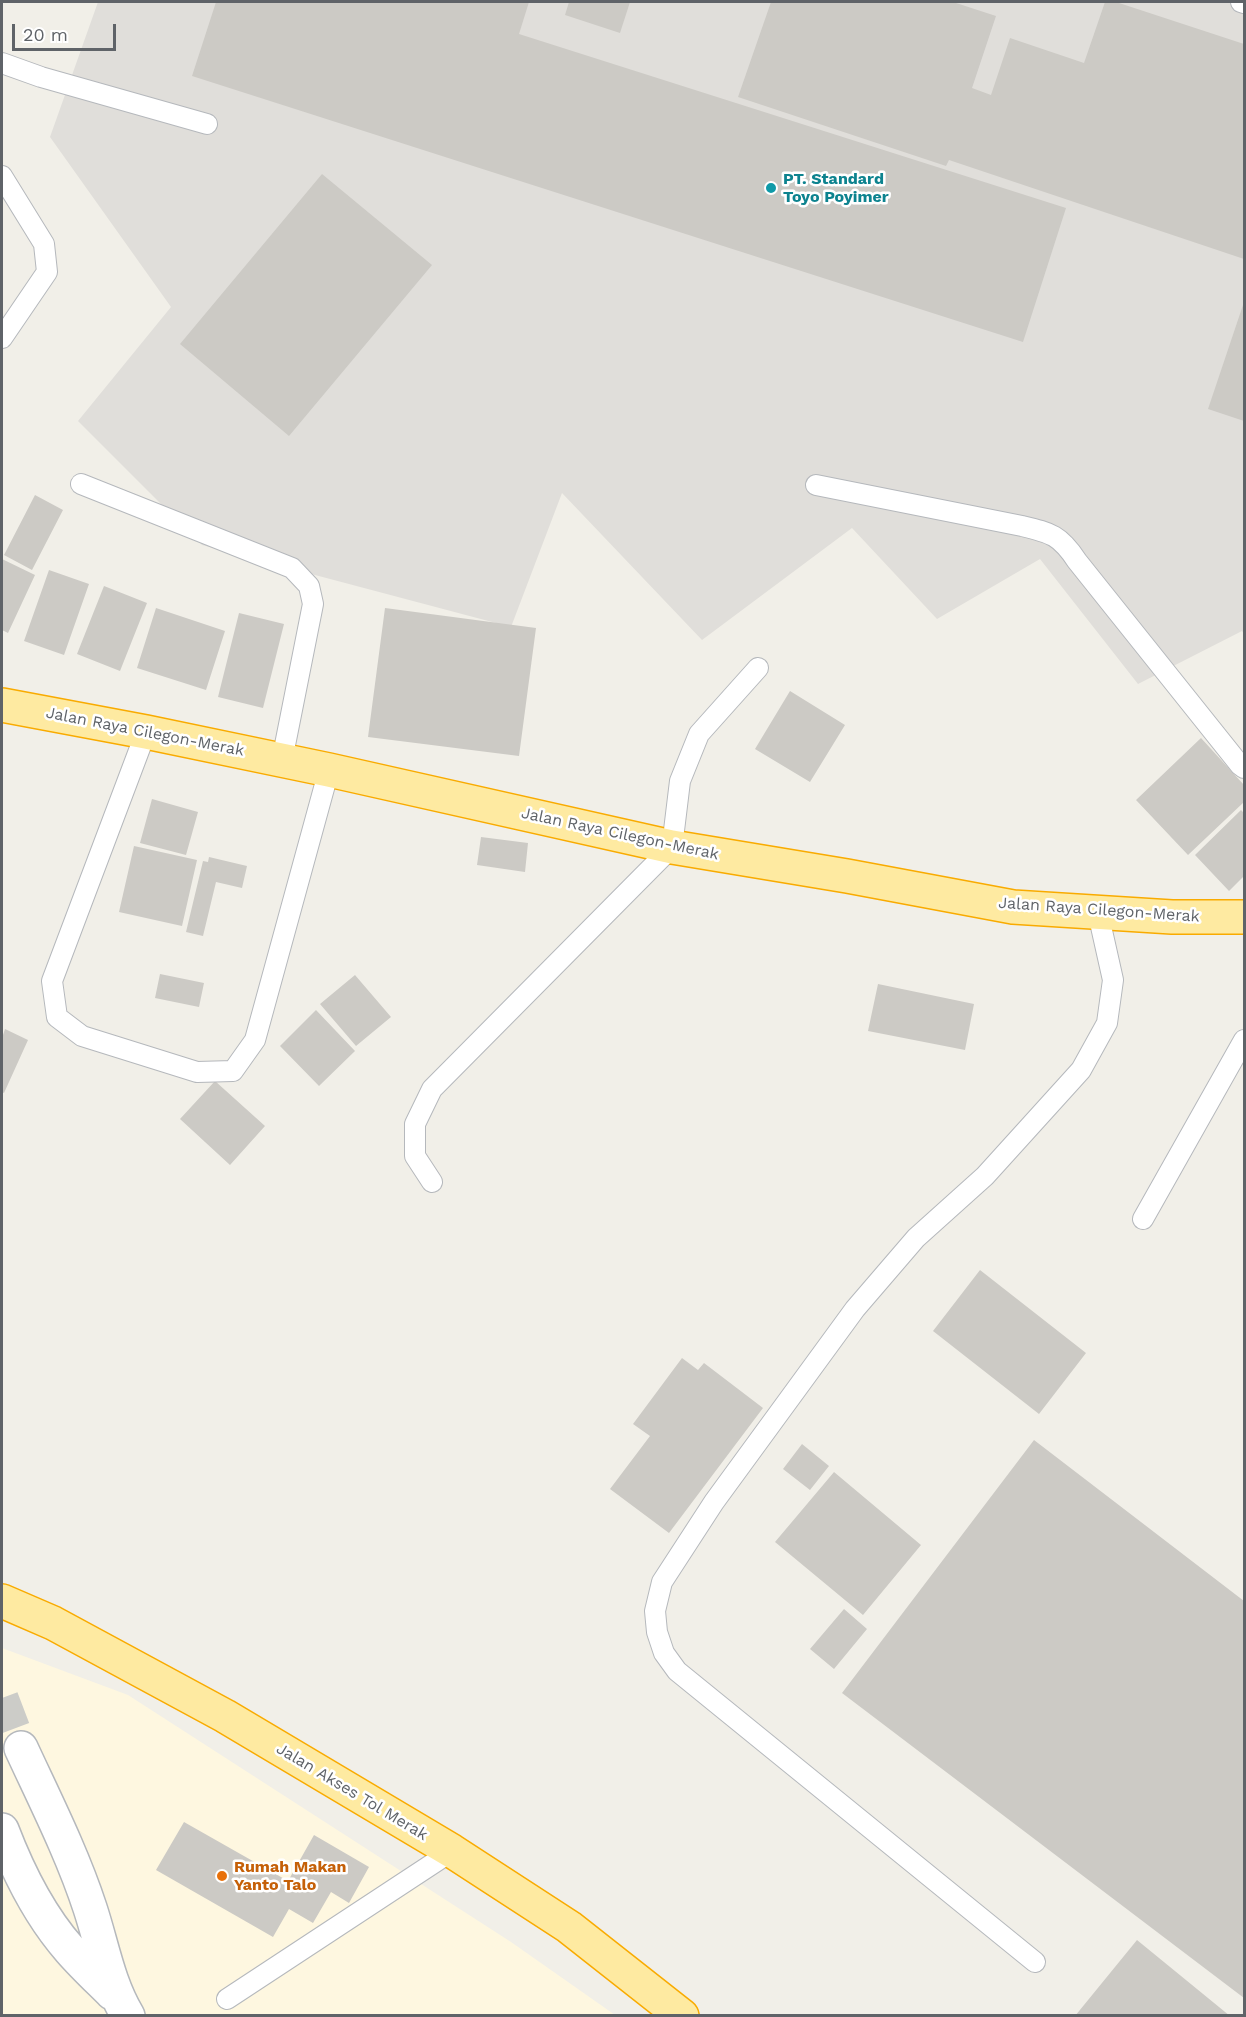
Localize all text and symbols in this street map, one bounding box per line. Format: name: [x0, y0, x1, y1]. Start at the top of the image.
scale bar: [15, 12, 118, 50]
text: 20 m: [23, 24, 68, 45]
place label: PT. Standard Toyo Poyimer: [783, 169, 889, 207]
marker: PT. Standard Toyo Poyimer: [764, 181, 778, 195]
street label: Jalan Raya Cilegon-Merak: [44, 703, 246, 761]
street label: Jalan Raya Cilegon-Merak: [519, 804, 721, 864]
street label: Jalan Raya Cilegon-Merak: [998, 893, 1200, 927]
street label: Jalan Akses Tol Merak: [273, 1739, 431, 1845]
place label: Rumah Makan Yanto Talo: [234, 1857, 347, 1895]
marker: Rumah Makan Yanto Talo: [215, 1869, 229, 1883]

